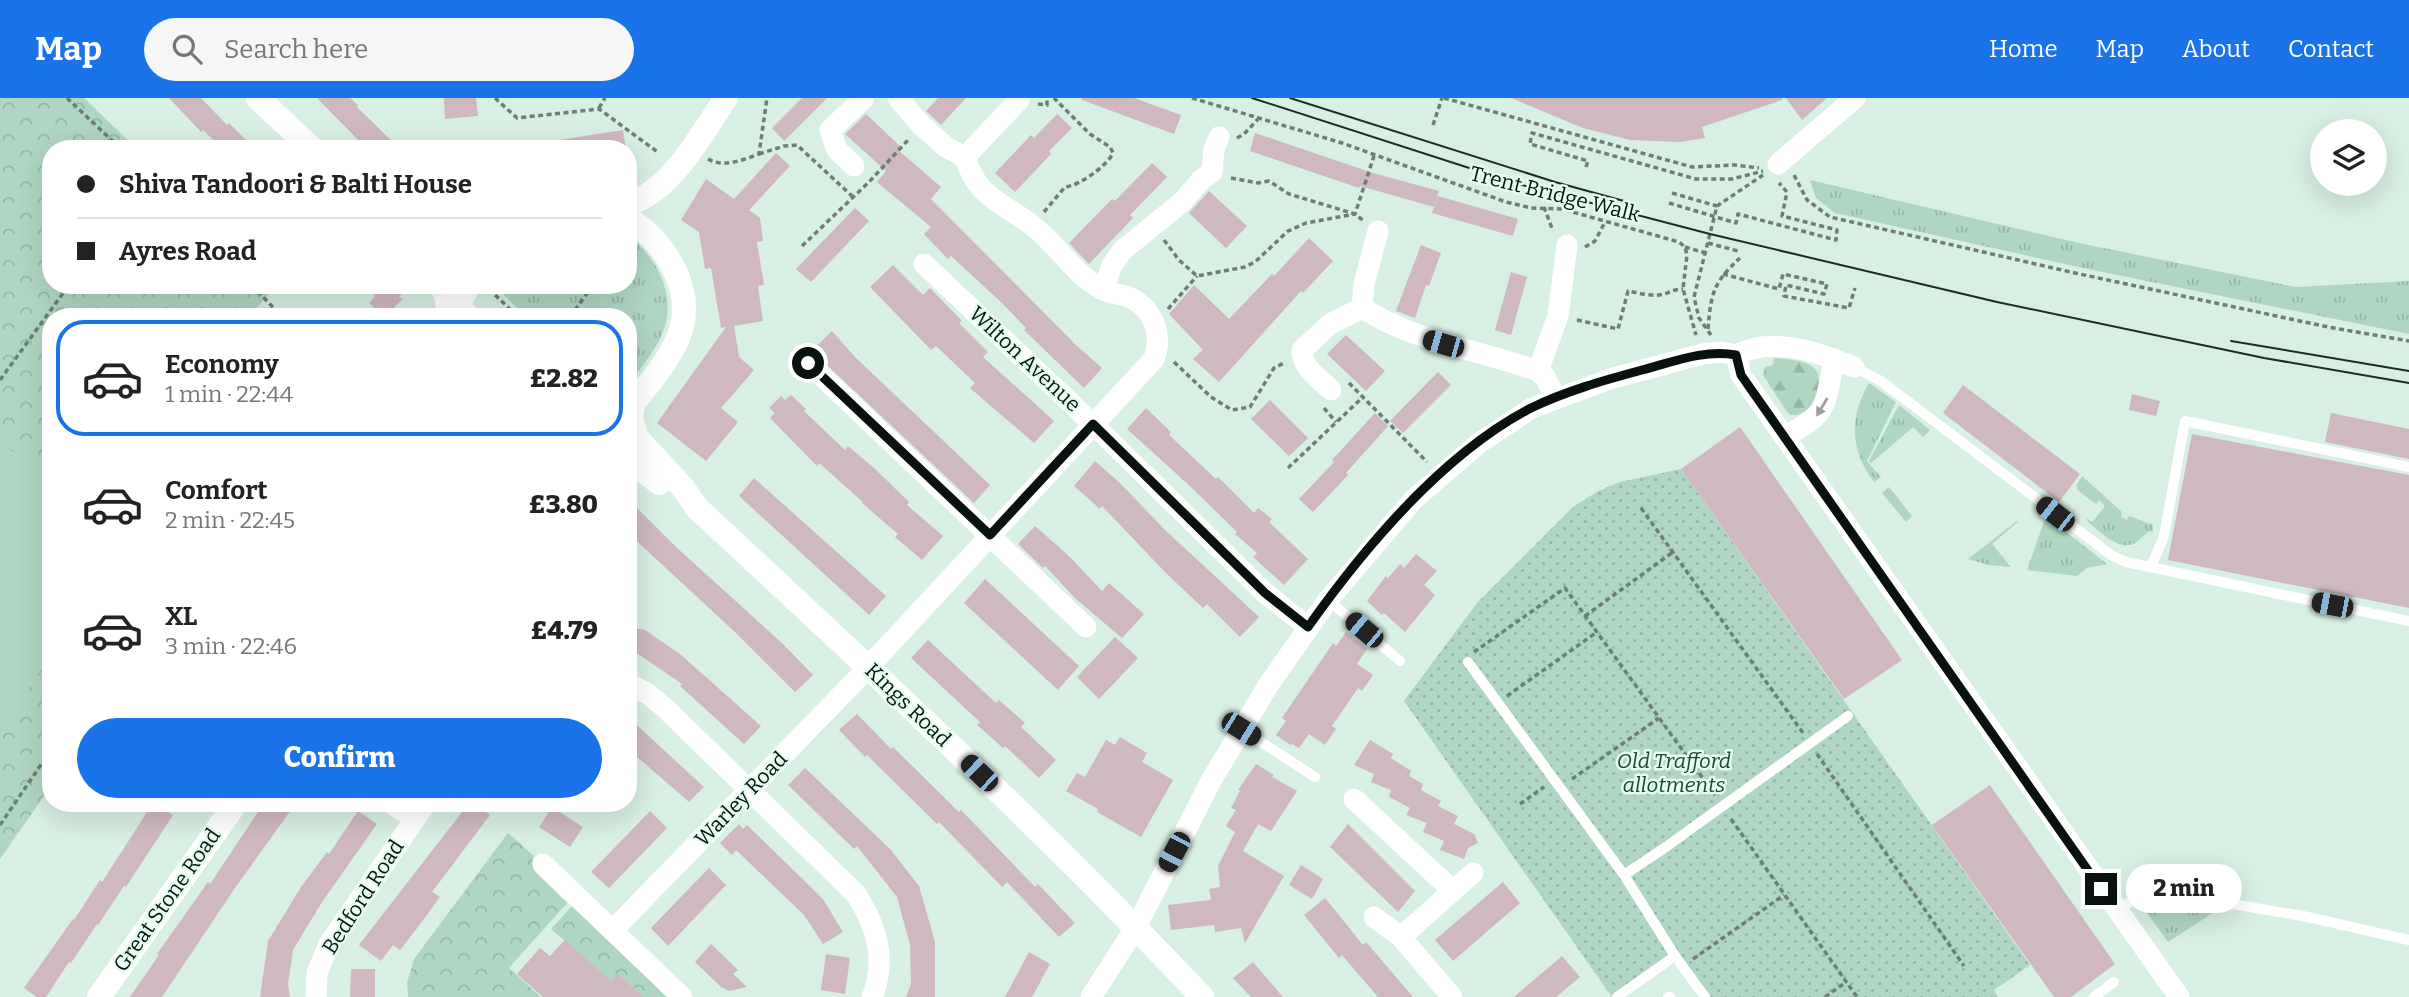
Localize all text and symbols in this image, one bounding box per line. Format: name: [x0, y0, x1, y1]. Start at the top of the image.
search box: [144, 18, 634, 81]
text: Map: [35, 29, 102, 69]
icon: search: [168, 30, 206, 68]
text: Search here: [224, 34, 368, 65]
text: Home: [1989, 35, 2058, 63]
text: Map: [2096, 35, 2144, 63]
text: About: [2182, 35, 2250, 63]
text: Contact: [2288, 35, 2374, 63]
map controls: [2310, 119, 2387, 196]
button: layers: [2310, 119, 2387, 196]
street label: Trent Bridge Walk: [1467, 160, 1643, 228]
text: Shiva Tandoori & Balti House: [119, 169, 472, 200]
text: Ayres Road: [119, 236, 257, 267]
street label: Wilton Avenue: [964, 301, 1086, 417]
car: [1420, 328, 1467, 360]
icon: car: [81, 347, 144, 410]
route start: [792, 347, 824, 379]
text: Economy: [165, 349, 279, 380]
text: £2.82: [530, 363, 598, 394]
text: 1 min · 22:44: [165, 380, 293, 408]
one-way arrow: [1816, 397, 1828, 416]
icon: car: [81, 473, 144, 536]
text: Comfort: [165, 475, 268, 506]
text: £3.80: [529, 489, 598, 520]
car: [2032, 493, 2079, 535]
text: 2 min · 22:45: [165, 506, 295, 534]
car: [2310, 591, 2355, 619]
icon: car: [81, 599, 144, 662]
text: XL: [165, 601, 197, 632]
car: [1342, 608, 1387, 652]
text: £4.79: [531, 615, 598, 646]
text: 3 min · 22:46: [165, 632, 297, 660]
street label: Kings Road: [860, 658, 956, 752]
car: [1218, 709, 1265, 749]
button: Confirm: [77, 718, 602, 798]
street label: Warley Road: [689, 746, 793, 852]
park label: Old Trafford allotments: [1617, 748, 1731, 798]
car: [957, 751, 1002, 795]
street label: Great Stone Road: [108, 823, 226, 977]
car: [1155, 829, 1194, 875]
street label: Bedford Road: [316, 835, 410, 959]
callout: 2 min: [2126, 864, 2241, 914]
route end: [2085, 873, 2117, 905]
text: 2 min: [2153, 874, 2215, 902]

